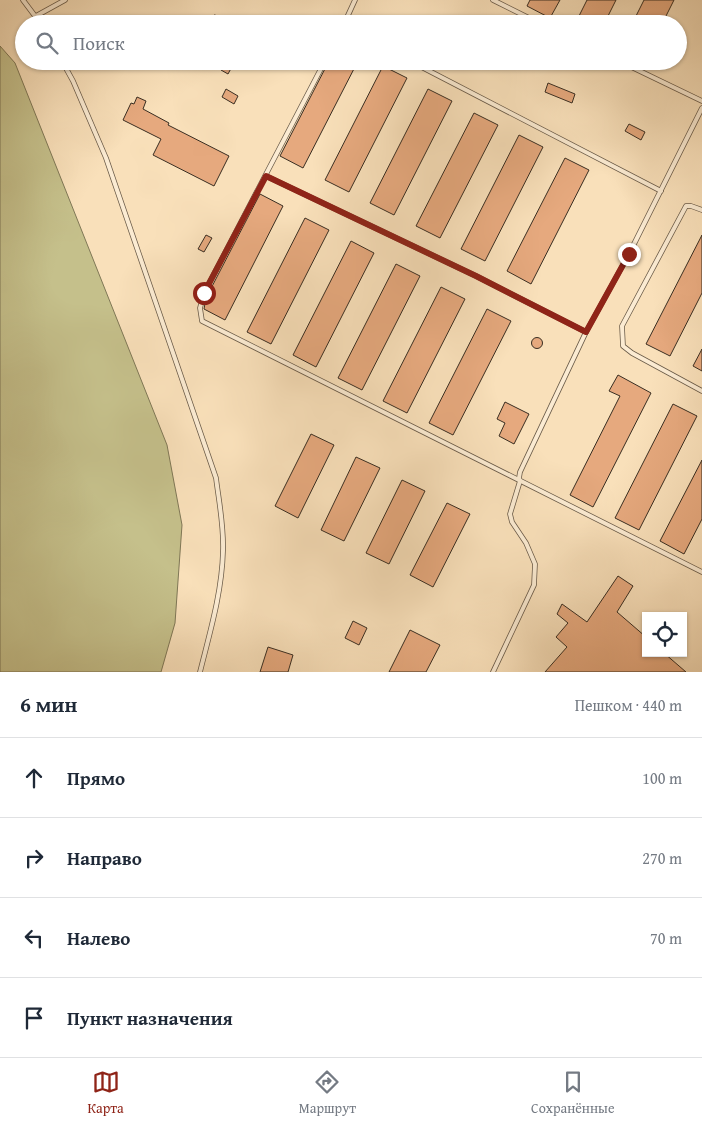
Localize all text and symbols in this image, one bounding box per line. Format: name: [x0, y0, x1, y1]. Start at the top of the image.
search box: [15, 15, 687, 70]
icon: search: [33, 29, 61, 57]
text: Поиск: [73, 29, 125, 57]
route end: [618, 243, 641, 266]
route start: [193, 282, 216, 305]
map controls: [642, 612, 687, 657]
button: locate: [642, 612, 687, 657]
text: 6 мин: [20, 689, 77, 720]
text: Пешком · 440 m: [575, 693, 682, 717]
icon: ahead: [20, 764, 48, 792]
text: Прямо: [67, 764, 125, 792]
text: 100 m: [642, 766, 682, 790]
icon: right: [20, 844, 48, 872]
text: Направо: [67, 844, 142, 872]
text: 270 m: [642, 846, 682, 870]
icon: left: [20, 924, 48, 952]
text: Налево: [67, 924, 130, 952]
text: 70 m: [650, 926, 682, 950]
icon: arrive: [20, 1004, 48, 1032]
text: Пункт назначения: [67, 1004, 233, 1032]
tab: Карта: [88, 1068, 124, 1118]
tab: Маршрут: [299, 1068, 356, 1118]
tab: Сохранённые: [531, 1068, 614, 1118]

